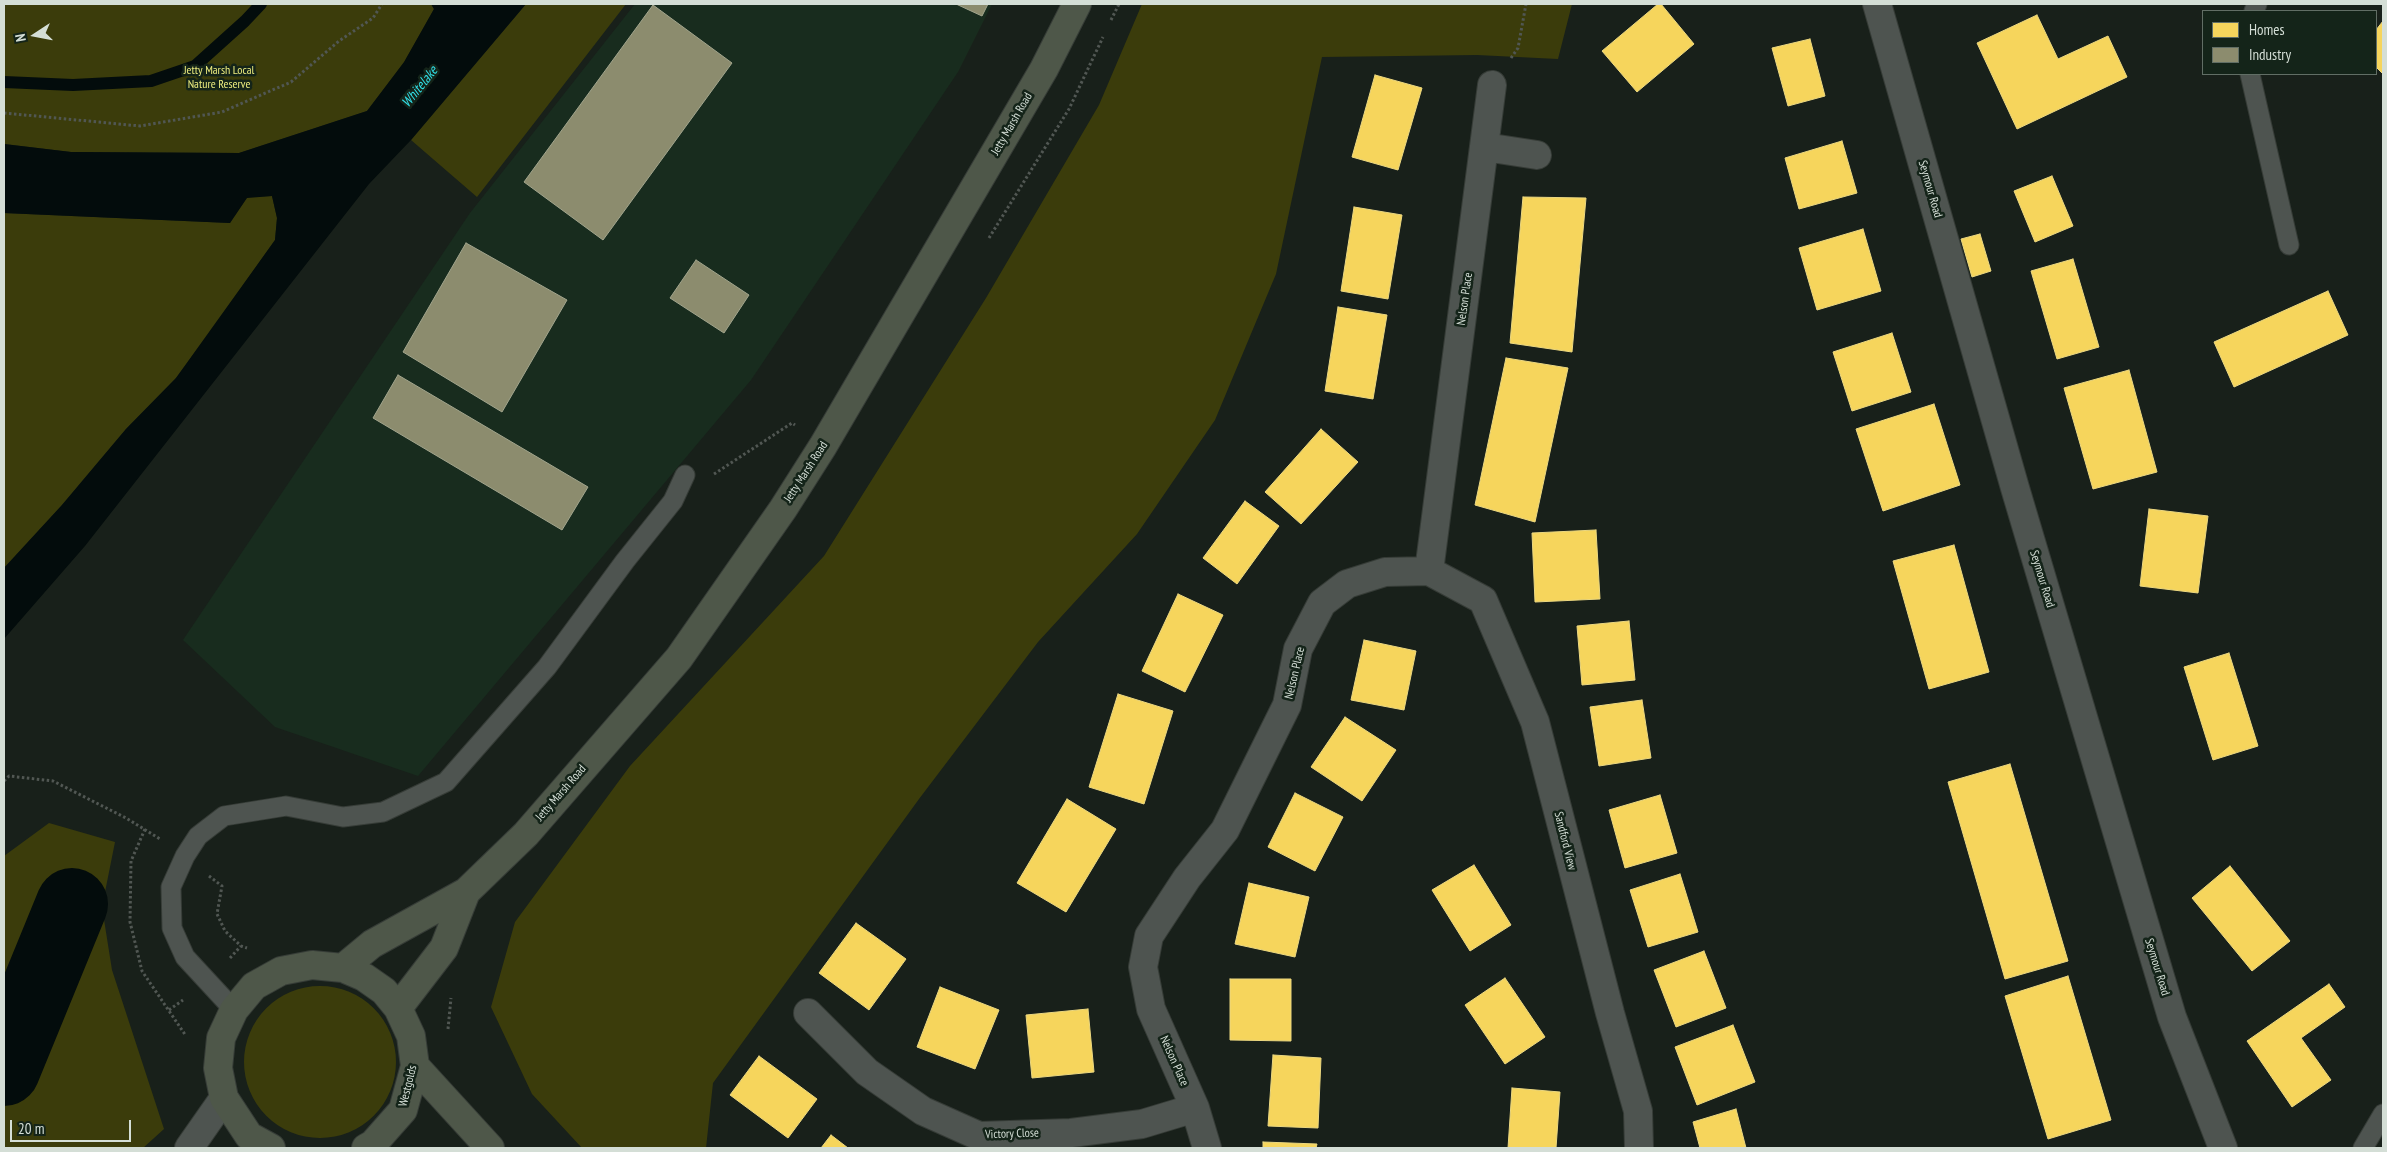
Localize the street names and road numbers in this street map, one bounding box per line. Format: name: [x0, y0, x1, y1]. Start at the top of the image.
street label: Jetty Marsh Road: [988, 90, 1036, 158]
street label: Seymour Road: [1915, 159, 1945, 219]
street label: Nelson Place: [1454, 272, 1476, 326]
street label: Jetty Marsh Road: [781, 439, 831, 505]
street label: Seymour Road: [2027, 549, 2057, 609]
street label: Nelson Place: [1282, 645, 1308, 701]
street label: Jetty Marsh Road: [533, 762, 589, 824]
street label: Sandford View: [1551, 810, 1579, 872]
street label: Seymour Road: [2142, 937, 2172, 997]
street label: Nelson Place: [1157, 1034, 1191, 1088]
street label: Westgolds: [396, 1064, 420, 1108]
street label: Victory Close: [985, 1126, 1039, 1142]

